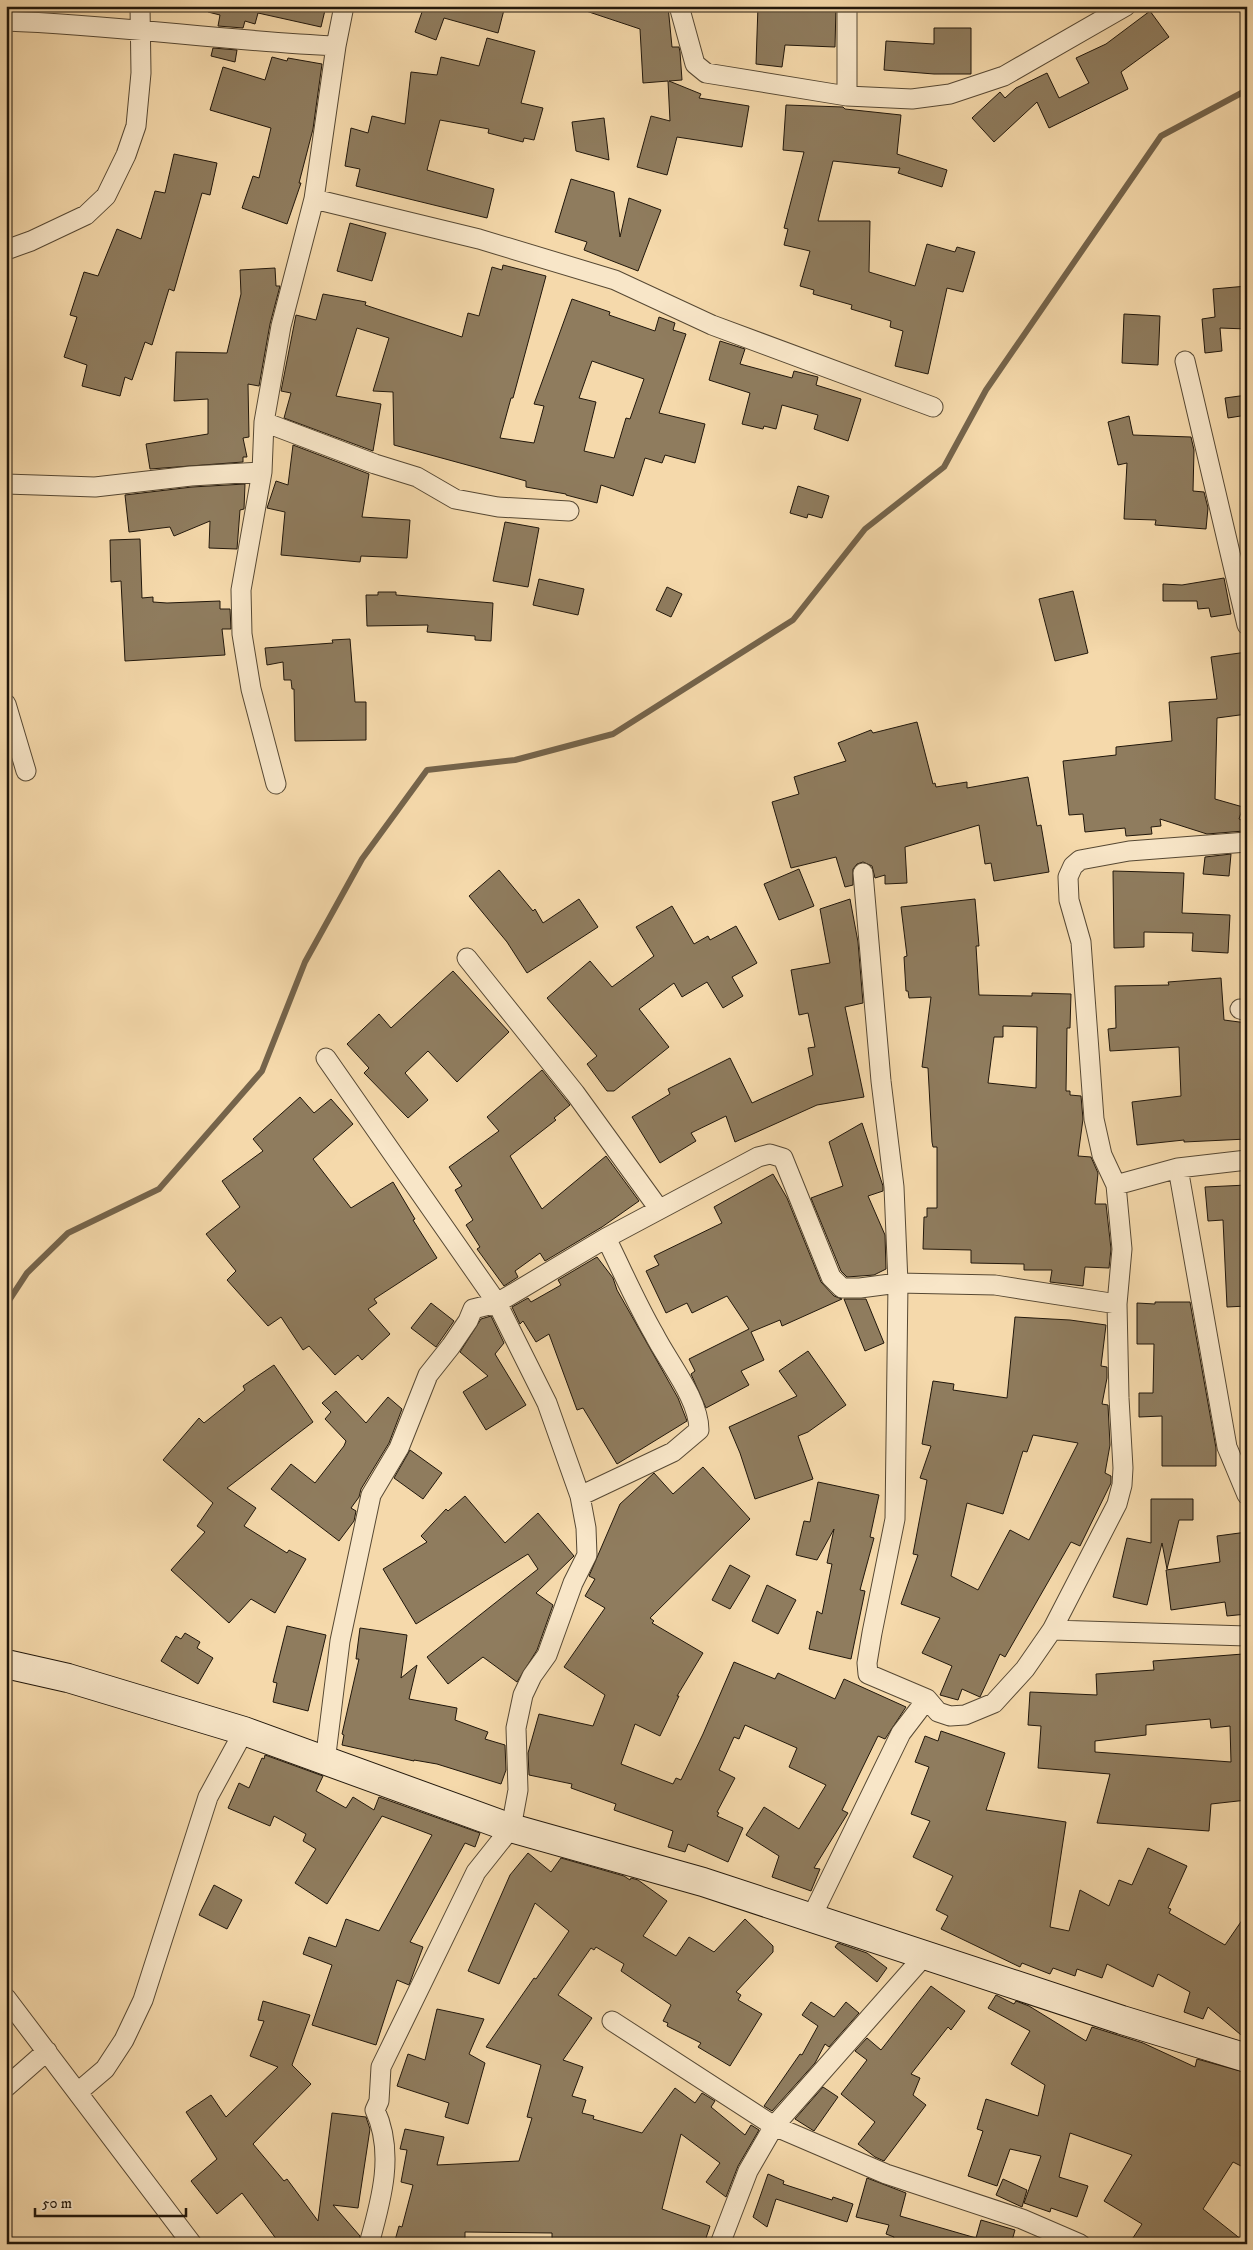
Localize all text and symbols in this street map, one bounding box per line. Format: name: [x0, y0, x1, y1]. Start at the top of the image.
scale bar: [35, 2185, 186, 2217]
text: 50 m: [42, 2194, 72, 2213]

